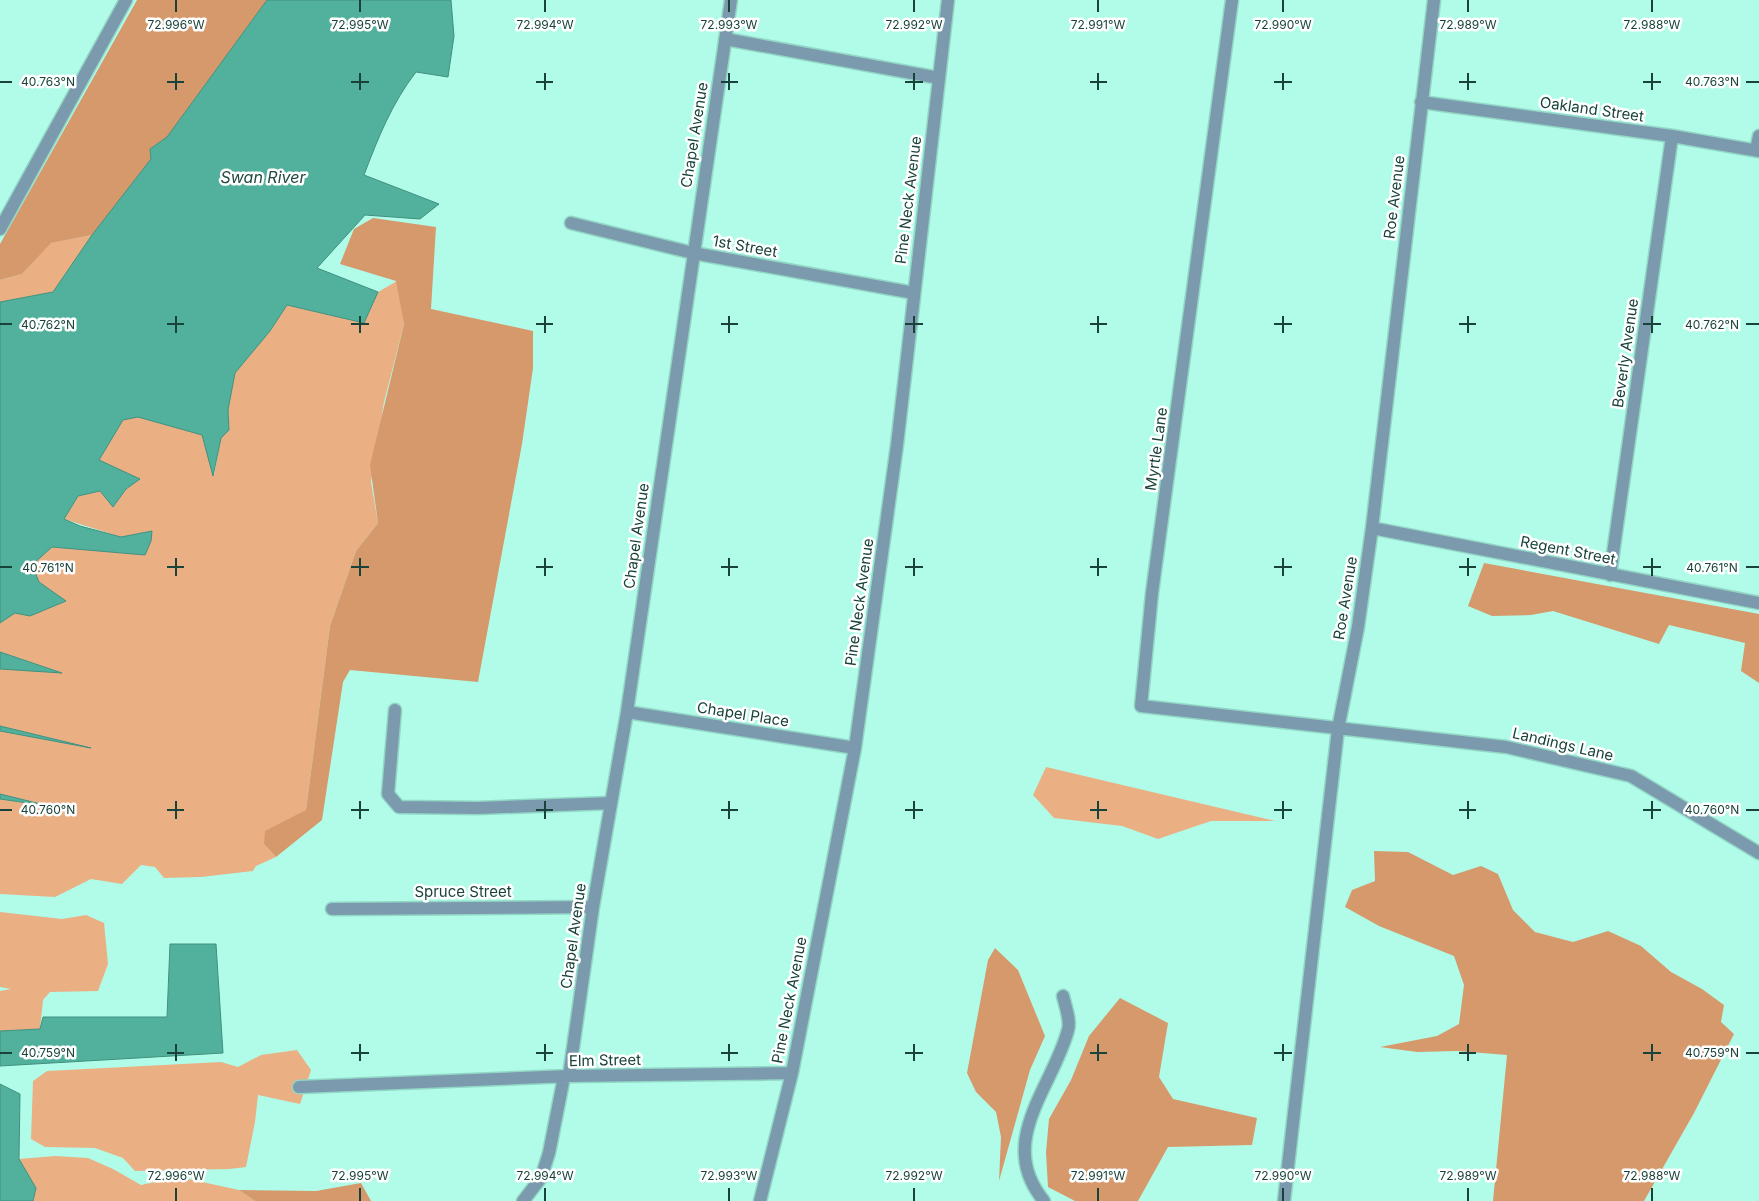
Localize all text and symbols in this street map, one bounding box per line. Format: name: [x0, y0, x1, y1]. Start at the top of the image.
text: 72.996°W: [147, 17, 205, 32]
text: 72.995°W: [332, 17, 389, 32]
text: 72.994°W: [516, 17, 574, 32]
text: 72.993°W: [701, 17, 758, 32]
text: 72.992°W: [886, 17, 943, 32]
text: 72.991°W: [1071, 17, 1125, 32]
text: 72.990°W: [1254, 17, 1312, 32]
text: 72.989°W: [1439, 17, 1497, 32]
text: 72.988°W: [1624, 17, 1681, 32]
text: 40.763°N: [21, 74, 75, 89]
text: 40.763°N: [1685, 74, 1739, 89]
street label: Chapel Avenue: [676, 81, 712, 189]
street label: Oakland Street: [1539, 92, 1645, 126]
street label: Pine Neck Avenue: [891, 135, 925, 265]
street label: Roe Avenue: [1379, 154, 1409, 240]
water label: Swan River: [221, 167, 306, 187]
street label: 1st Street: [711, 231, 779, 261]
street label: Beverly Avenue: [1608, 297, 1642, 409]
text: 40.762°N: [21, 317, 75, 332]
text: 40.762°N: [1685, 317, 1739, 332]
street label: Myrtle Lane: [1141, 406, 1171, 492]
street label: Chapel Avenue: [619, 482, 653, 590]
street label: Regent Street: [1519, 531, 1617, 569]
street label: Pine Neck Avenue: [841, 537, 877, 667]
street label: Roe Avenue: [1329, 555, 1361, 641]
text: 40.761°N: [22, 560, 74, 575]
text: 40.761°N: [1686, 560, 1738, 575]
street label: Chapel Place: [696, 697, 790, 731]
street label: Landings Lane: [1511, 723, 1615, 765]
text: 40.760°N: [21, 802, 75, 817]
text: 40.760°N: [1685, 802, 1739, 817]
street label: Spruce Street: [414, 882, 512, 901]
street label: Chapel Avenue: [556, 882, 590, 990]
street label: Pine Neck Avenue: [767, 935, 811, 1065]
text: 40.759°N: [21, 1045, 75, 1060]
text: 40.759°N: [1685, 1045, 1739, 1060]
street label: Elm Street: [569, 1050, 641, 1070]
text: 72.996°W: [147, 1168, 205, 1183]
text: 72.995°W: [332, 1168, 389, 1183]
text: 72.994°W: [516, 1168, 574, 1183]
text: 72.993°W: [701, 1168, 758, 1183]
text: 72.992°W: [886, 1168, 943, 1183]
text: 72.991°W: [1071, 1168, 1125, 1183]
text: 72.990°W: [1254, 1168, 1312, 1183]
text: 72.989°W: [1439, 1168, 1497, 1183]
text: 72.988°W: [1624, 1168, 1681, 1183]

